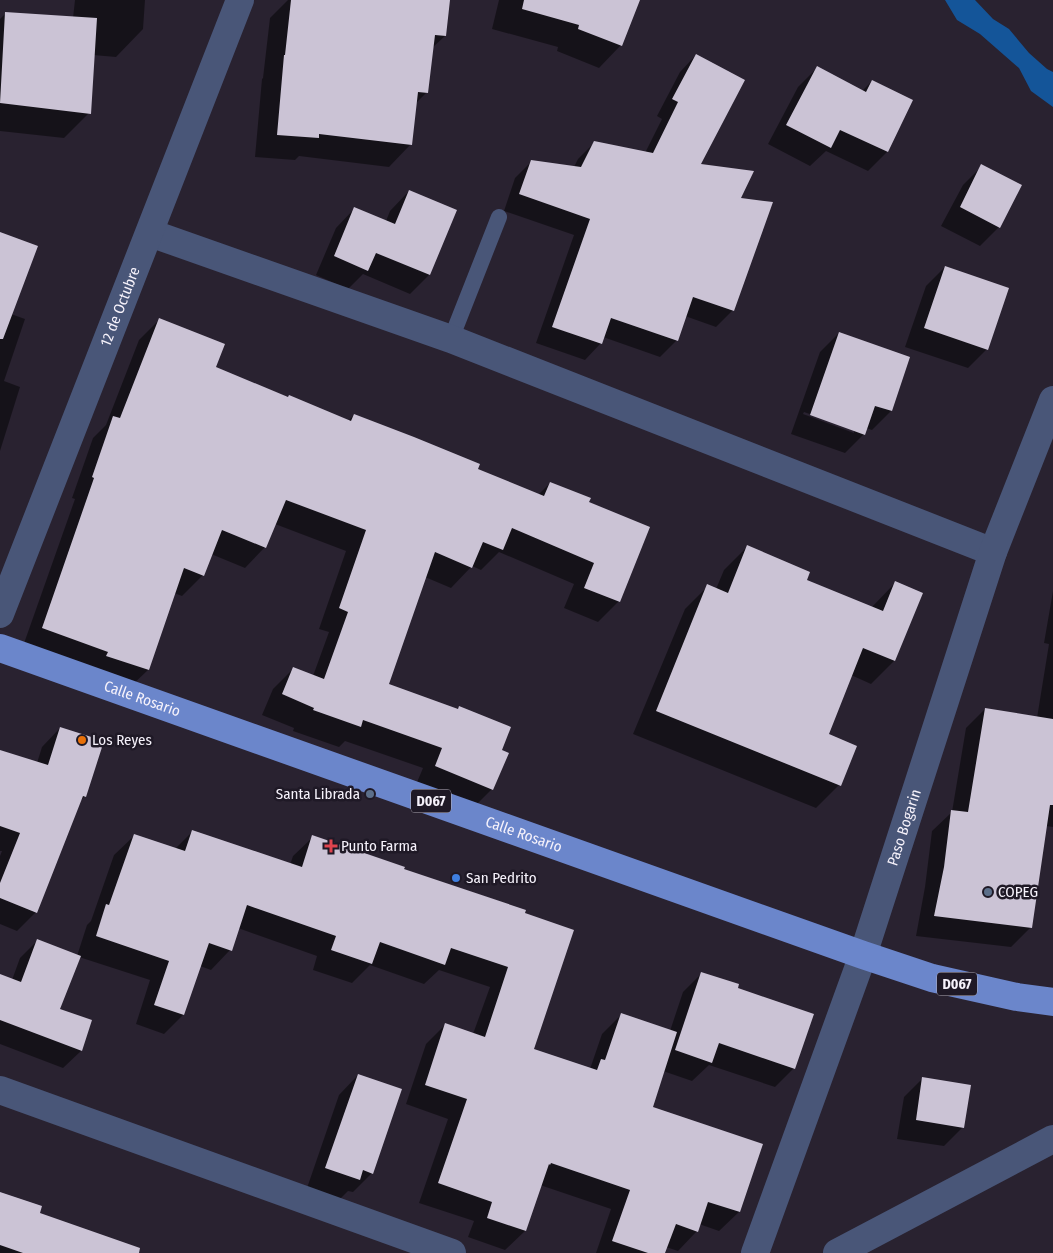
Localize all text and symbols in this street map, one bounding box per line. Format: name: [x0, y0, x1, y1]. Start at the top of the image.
street label: 12 de Octubre: [96, 264, 144, 349]
street label: Calle Rosario: [102, 677, 183, 721]
place label: Los Reyes: [92, 731, 152, 749]
marker: Los Reyes: [76, 734, 88, 746]
place label: Santa Librada: [276, 785, 360, 803]
street label: Paso Bogarin: [883, 787, 925, 868]
marker: Santa Librada: [364, 788, 376, 800]
road number: D067: [411, 789, 451, 812]
street label: Calle Rosario: [483, 812, 565, 856]
place label: Punto Farma: [341, 837, 417, 855]
marker: Punto Farma: [325, 840, 337, 852]
place label: San Pedrito: [466, 869, 537, 887]
marker: San Pedrito: [450, 872, 462, 884]
place label: COPEG: [998, 883, 1038, 901]
marker: COPEG: [982, 886, 994, 898]
road number: D067: [937, 972, 977, 996]

